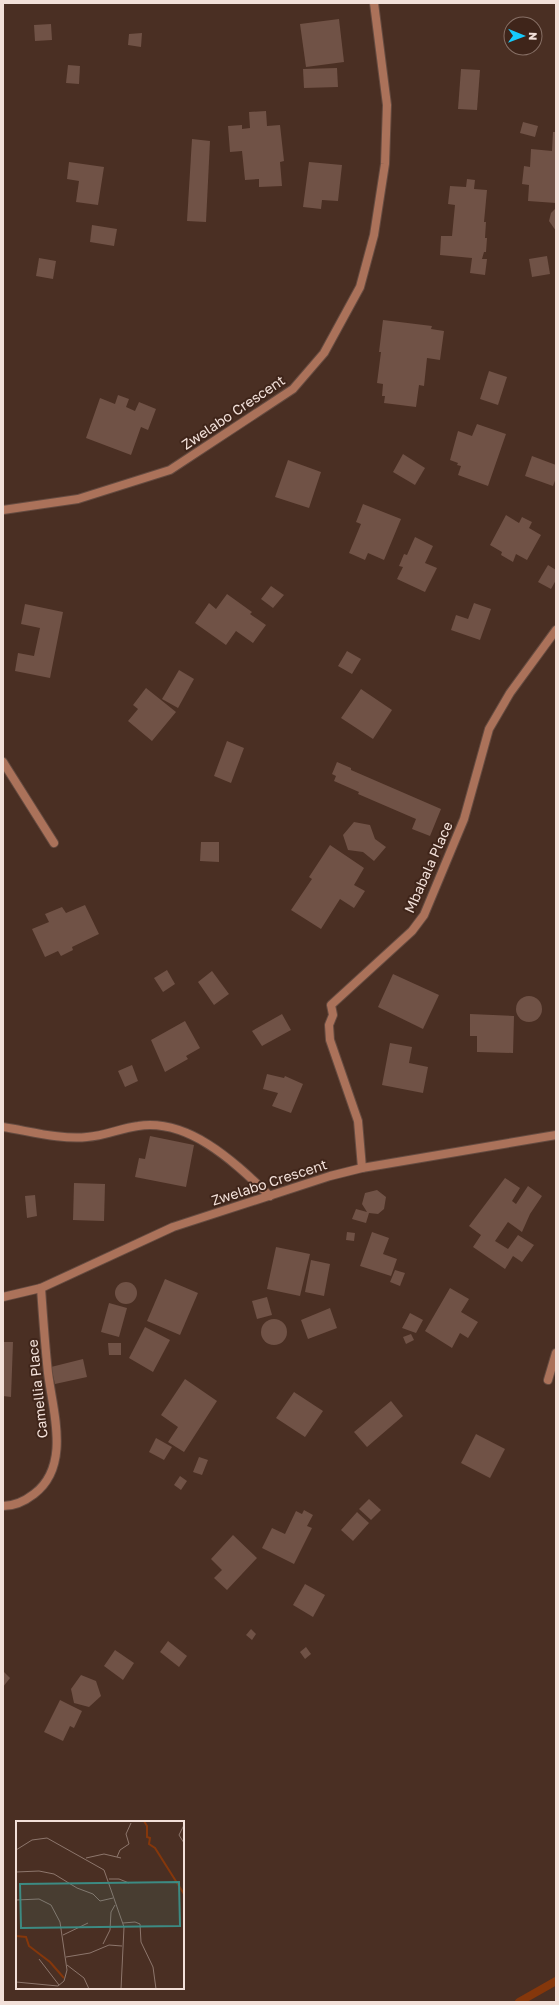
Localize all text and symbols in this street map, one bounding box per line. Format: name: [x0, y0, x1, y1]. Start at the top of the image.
north arrow: [503, 16, 543, 56]
text: N: [527, 32, 540, 40]
street label: Zwelabo Crescent: [178, 371, 288, 453]
street label: Mbabala Place: [400, 819, 456, 915]
street label: Zwelabo Crescent: [209, 1155, 329, 1209]
street label: Camellia Place: [23, 1339, 51, 1439]
inset map: [16, 1821, 184, 1989]

